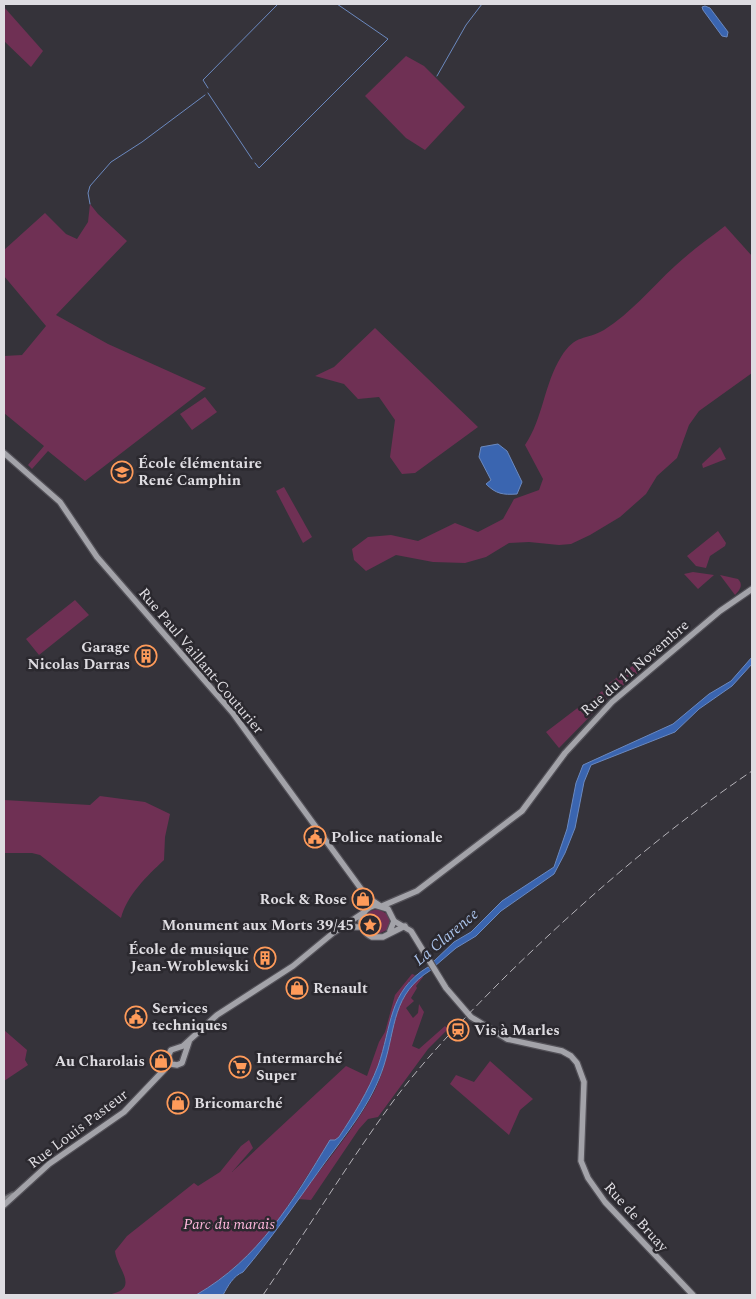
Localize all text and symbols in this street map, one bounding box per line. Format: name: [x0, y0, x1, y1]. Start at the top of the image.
place label: École élémentaire René Camphin: [138, 452, 262, 492]
school or university icon: École élémentaire René Camphin: [110, 460, 134, 484]
street label: Rue Paul Vaillant-Couturier: [133, 583, 269, 739]
street label: Rue du 11 Novembre: [576, 614, 694, 722]
place label: Garage Nicolas Darras: [28, 636, 130, 676]
building icon: Garage Nicolas Darras: [134, 644, 158, 668]
public building icon: Police nationale: [303, 825, 327, 849]
place label: Police nationale: [331, 826, 443, 849]
shop icon: Rock & Rose: [351, 887, 375, 911]
place label: Rock & Rose: [260, 888, 347, 911]
water label: La Clarence: [408, 903, 484, 971]
place icon: Monument aux Morts 39/45: [358, 913, 382, 937]
place label: Monument aux Morts 39/45: [161, 914, 354, 937]
place label: École de musique Jean-Wroblewski: [128, 938, 249, 978]
building icon: École de musique Jean-Wroblewski: [253, 946, 277, 970]
shop icon: Renault: [285, 976, 309, 1000]
place label: Renault: [313, 977, 368, 1000]
place label: Services techniques: [152, 997, 228, 1037]
public building icon: Services techniques: [124, 1005, 148, 1029]
station icon: Vis à Marles: [446, 1018, 470, 1042]
place label: Vis à Marles: [474, 1019, 560, 1042]
place label: Intermarché Super: [256, 1047, 342, 1087]
shop icon: Au Charolais: [149, 1049, 173, 1073]
place label: Au Charolais: [55, 1050, 145, 1073]
supermarket icon: Intermarché Super: [228, 1055, 252, 1079]
street label: Rue Louis Pasteur: [23, 1084, 133, 1174]
shop icon: Bricomarché: [166, 1091, 190, 1115]
place label: Bricomarché: [194, 1092, 283, 1115]
street label: Rue de Bruay: [598, 1177, 674, 1258]
park label: Parc du marais: [183, 1213, 275, 1236]

